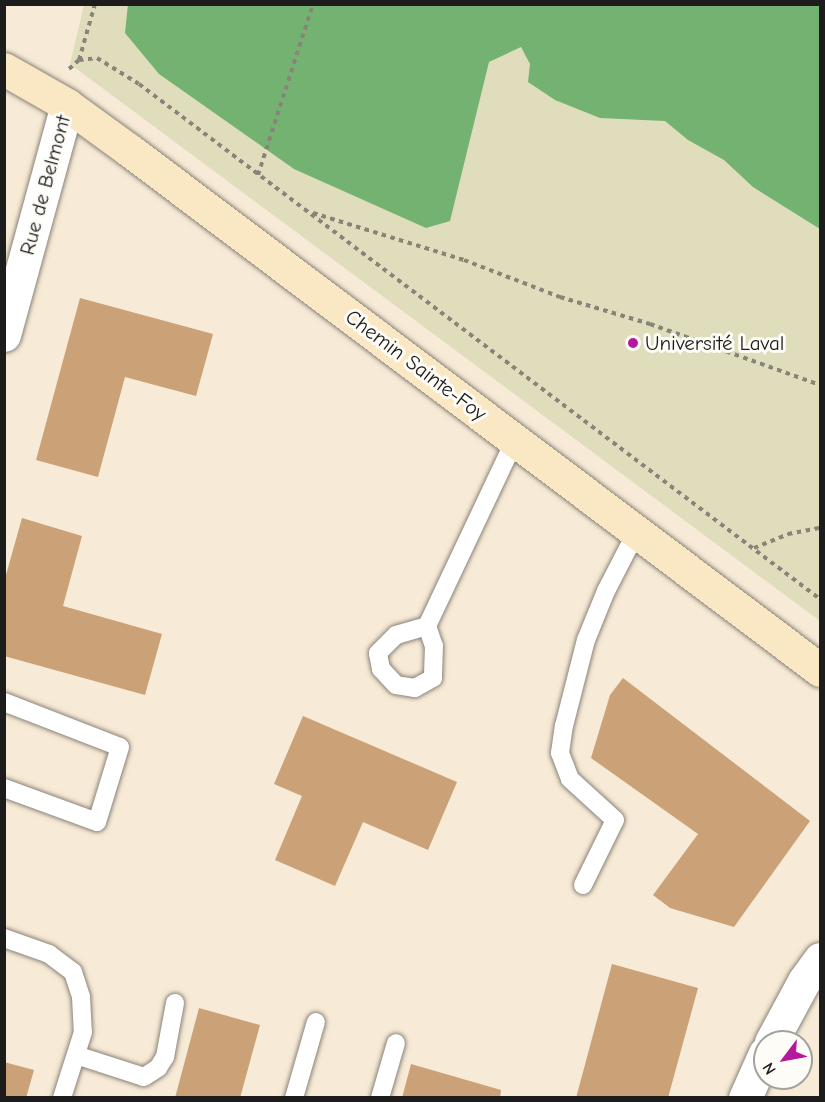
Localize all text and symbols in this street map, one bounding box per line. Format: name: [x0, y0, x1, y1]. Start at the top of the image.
street label: Rue de Belmont: [14, 112, 76, 258]
street label: Chemin Sainte-Foy: [341, 304, 491, 426]
place label: Université Laval: [645, 330, 784, 356]
marker: Université Laval: [626, 336, 640, 350]
north arrow: [753, 1030, 813, 1090]
text: N: [759, 1059, 780, 1078]

